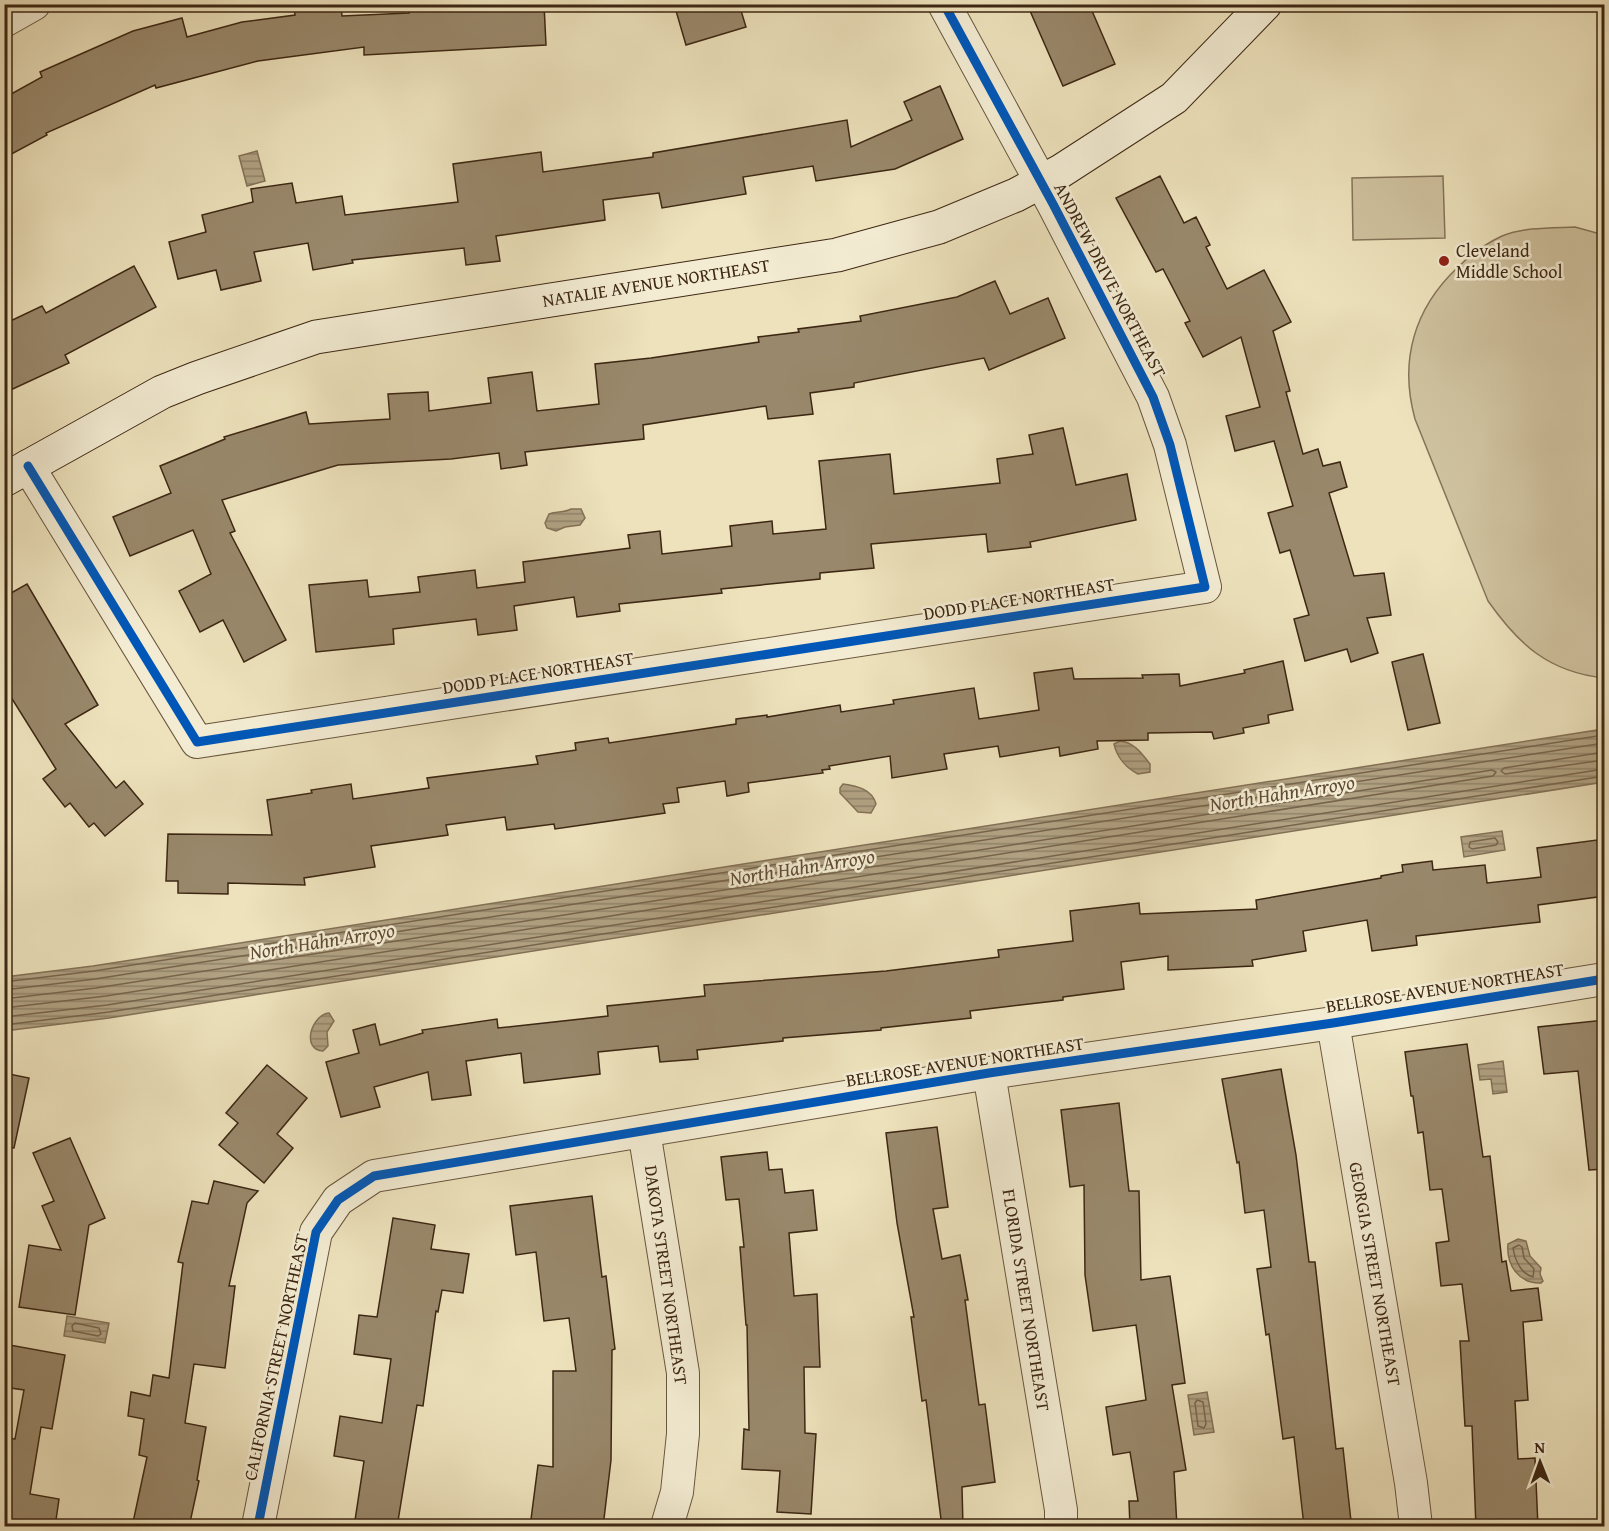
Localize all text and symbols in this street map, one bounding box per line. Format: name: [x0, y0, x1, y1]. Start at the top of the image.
street label: ANDREW DRIVE NORTHEAST: [1047, 177, 1173, 382]
place label: Cleveland Middle School: [1456, 237, 1563, 285]
street label: NATALIE AVENUE NORTHEAST: [540, 251, 772, 314]
marker: Cleveland Middle School: [1437, 254, 1451, 268]
street label: DODD PLACE NORTHEAST: [921, 570, 1116, 627]
street label: DODD PLACE NORTHEAST: [440, 644, 635, 701]
water label: North Hahn Arroyo: [1206, 767, 1357, 818]
water label: North Hahn Arroyo: [726, 841, 877, 892]
water label: North Hahn Arroyo: [246, 915, 397, 966]
street label: BELLROSE AVENUE NORTHEAST: [1324, 955, 1566, 1020]
street label: BELLROSE AVENUE NORTHEAST: [844, 1029, 1086, 1094]
street label: GEORGIA STREET NORTHEAST: [1342, 1160, 1409, 1388]
street label: DAKOTA STREET NORTHEAST: [638, 1163, 695, 1386]
street label: FLORIDA STREET NORTHEAST: [996, 1187, 1057, 1413]
street label: CALIFORNIA STREET NORTHEAST: [236, 1231, 315, 1483]
north arrow: [1510, 1432, 1570, 1492]
text: N: [1534, 1435, 1546, 1459]

